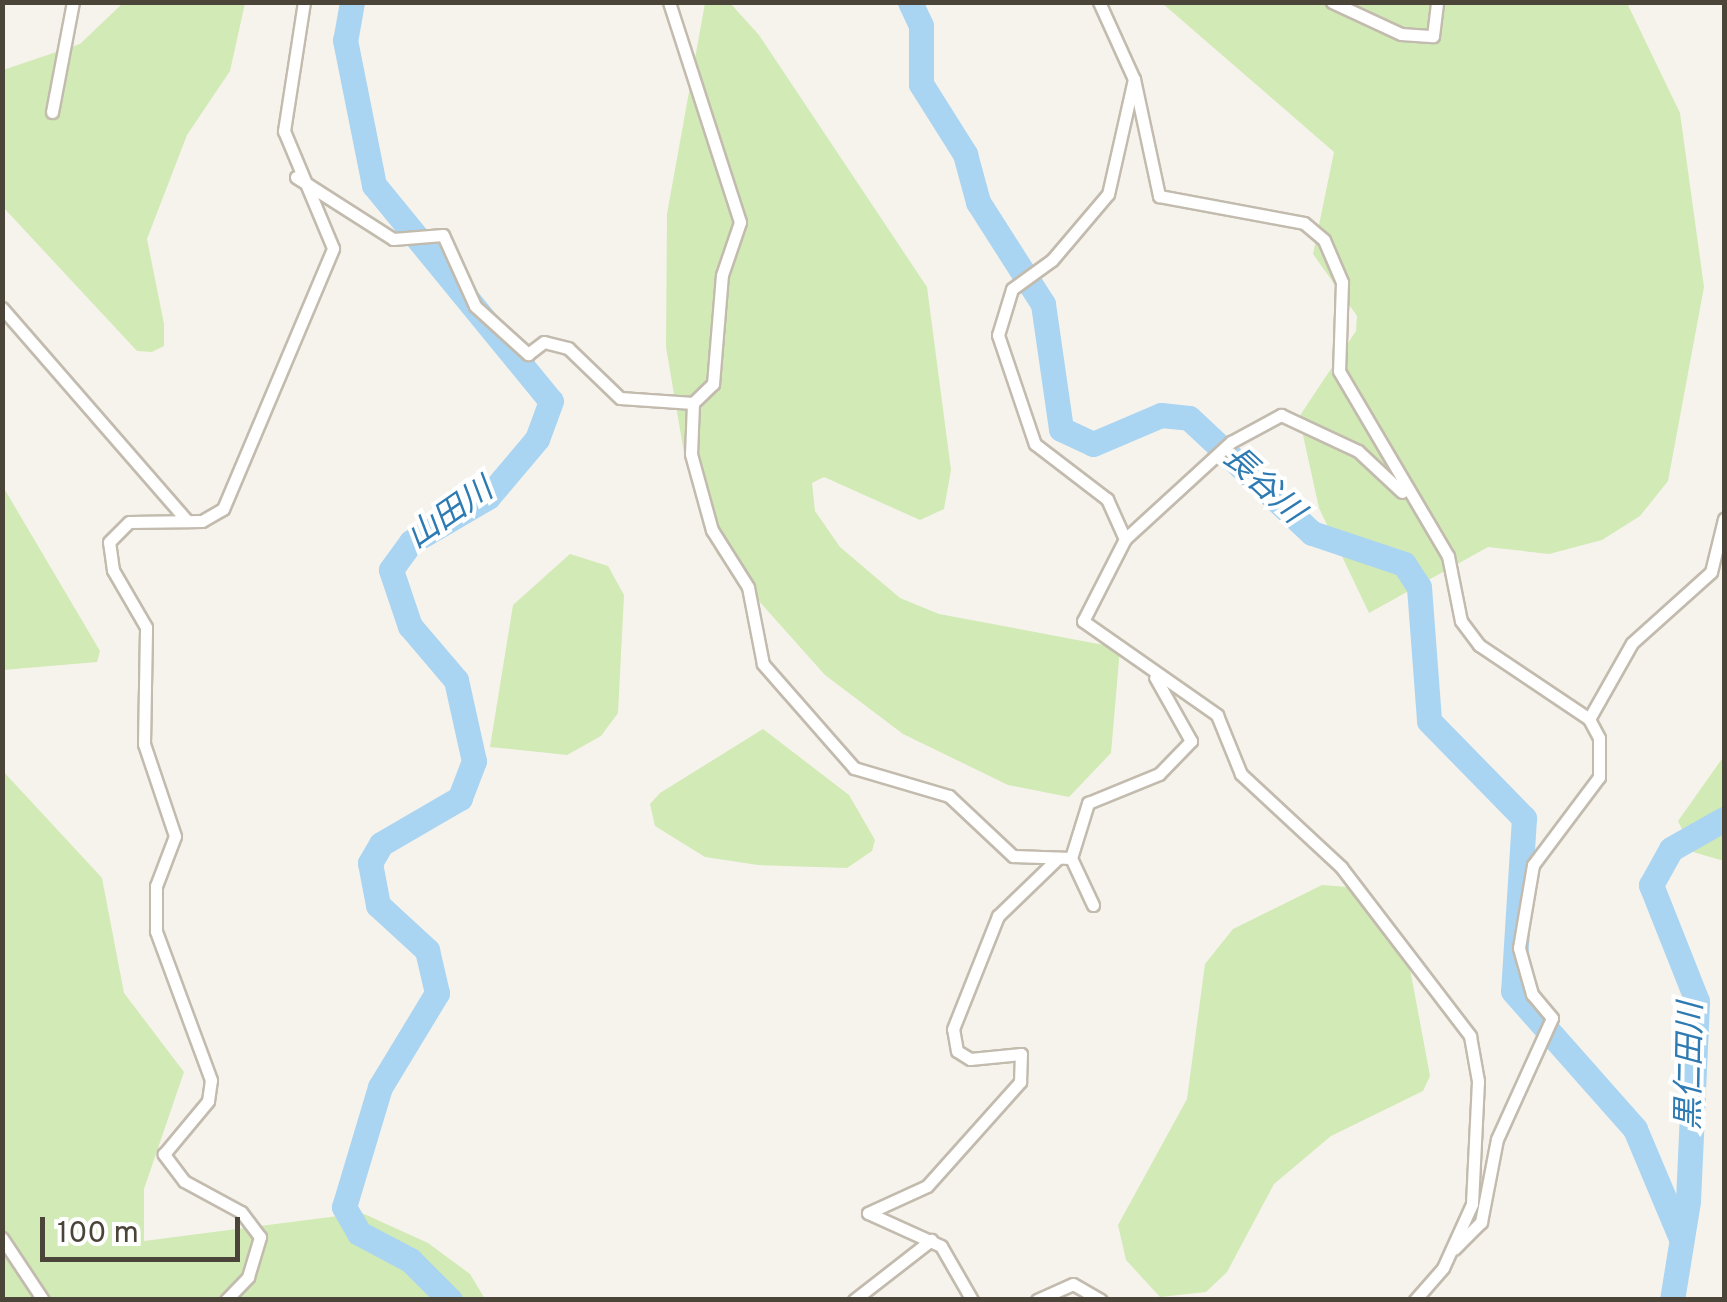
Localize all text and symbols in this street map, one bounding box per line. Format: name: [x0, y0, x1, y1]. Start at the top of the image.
water label: 長谷川: [1214, 439, 1310, 533]
water label: 山田川: [401, 472, 501, 558]
water label: 黒仁田川: [1672, 1002, 1712, 1130]
scale bar: [45, 1197, 245, 1259]
text: 100 m: [57, 1216, 139, 1253]

